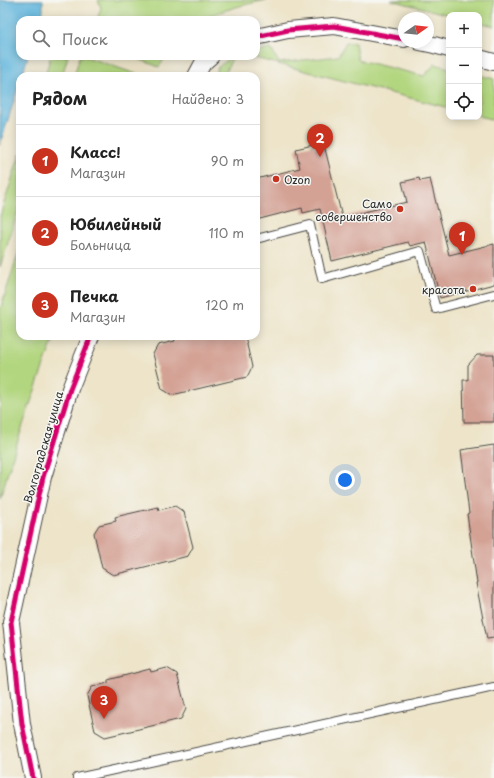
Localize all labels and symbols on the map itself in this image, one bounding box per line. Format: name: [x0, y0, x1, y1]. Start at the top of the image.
north arrow: [398, 12, 434, 48]
pin: 2: [307, 124, 333, 157]
place label: Ozon: [284, 171, 310, 188]
marker: Ozon: [271, 174, 281, 184]
place label: Само совершенство: [315, 195, 392, 225]
marker: Само совершенство: [395, 204, 405, 214]
pin: 1: [449, 222, 475, 255]
place label: красота: [422, 281, 465, 298]
marker: красота: [468, 284, 478, 294]
street label: Волгоградская улица: [19, 389, 67, 505]
your location: [335, 470, 355, 490]
pin: 3: [91, 686, 117, 719]

